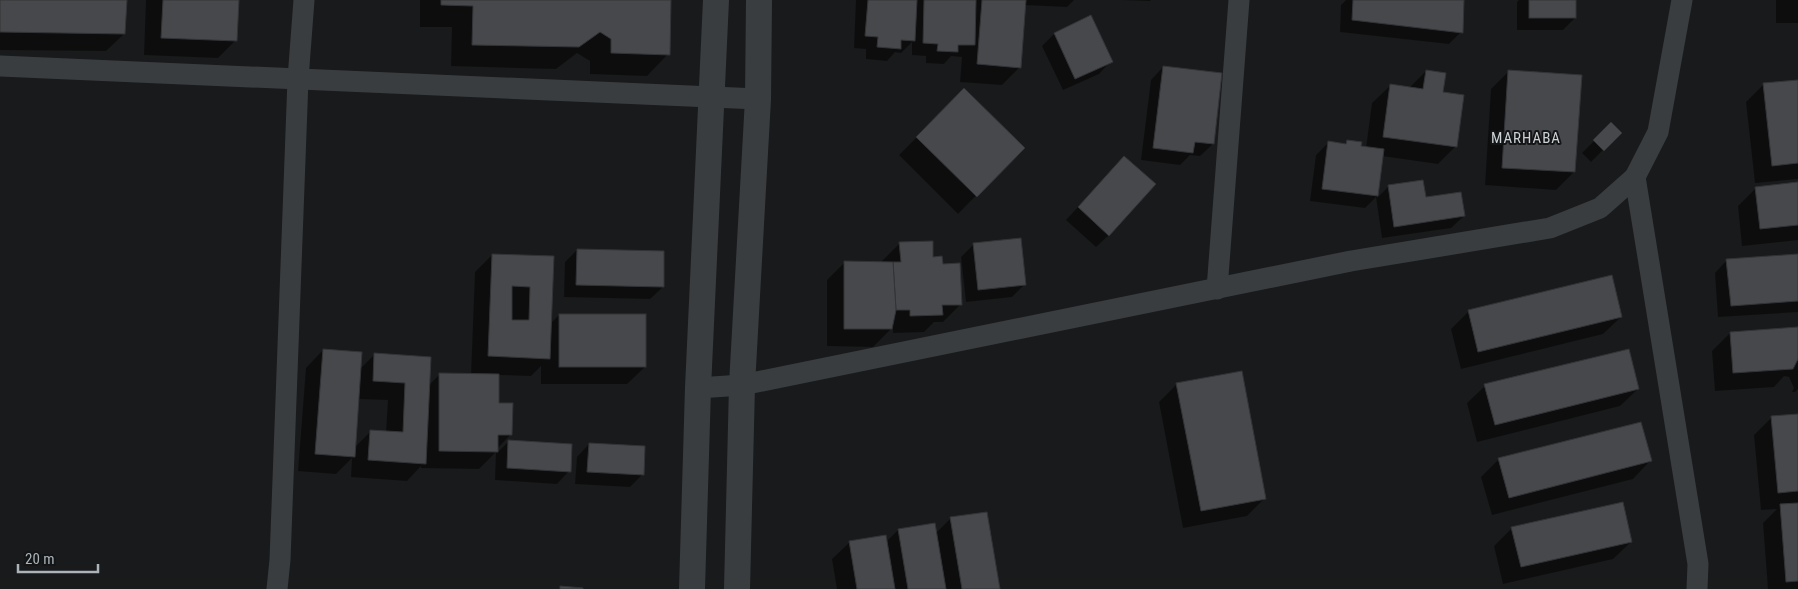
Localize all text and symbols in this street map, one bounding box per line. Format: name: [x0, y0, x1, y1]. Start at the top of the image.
district label: MARHABA: [1491, 129, 1561, 147]
scale bar: [18, 542, 98, 574]
text: 20 m: [25, 550, 55, 568]

